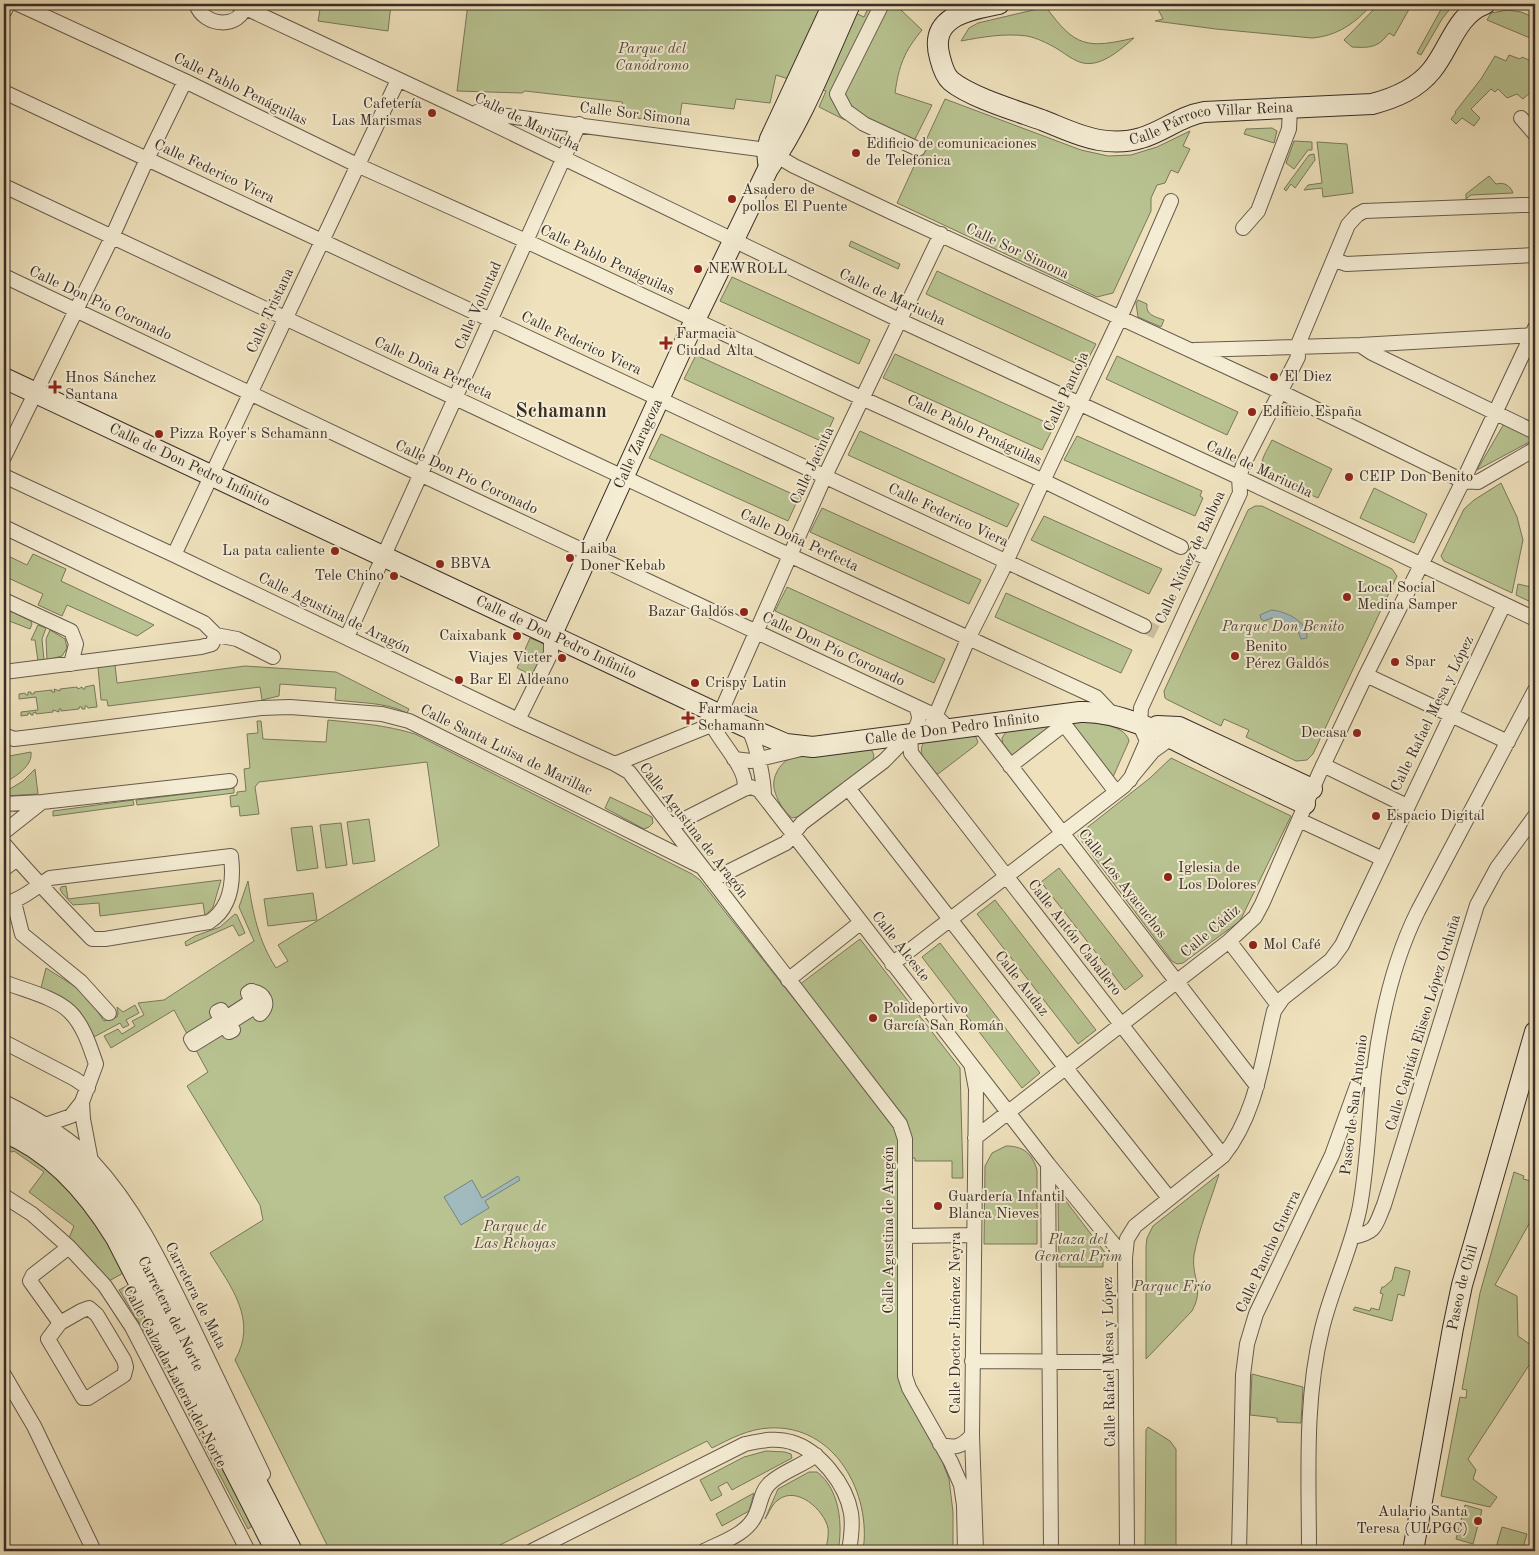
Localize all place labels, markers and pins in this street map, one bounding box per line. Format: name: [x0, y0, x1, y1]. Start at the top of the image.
place label: Cafetería Las Marismas: [331, 97, 423, 129]
marker: Cafetería Las Marismas: [426, 107, 438, 119]
place label: Edificio de comunicaciones de Telefonica: [866, 137, 1037, 169]
marker: Edificio de comunicaciones de Telefonica: [850, 147, 862, 159]
place label: Asadero de pollos El Puente: [742, 183, 848, 215]
marker: Asadero de pollos El Puente: [726, 193, 738, 205]
place label: NEWROLL: [708, 262, 787, 277]
marker: NEWROLL: [692, 263, 704, 275]
place label: Farmacia Ciudad Alta: [676, 327, 754, 359]
marker: Farmacia Ciudad Alta: [660, 337, 672, 349]
place label: El Diez: [1284, 370, 1332, 385]
place label: Hnos Sánchez Santana: [65, 371, 156, 403]
marker: El Diez: [1268, 371, 1280, 383]
marker: Hnos Sánchez Santana: [49, 381, 61, 393]
place label: Edificio España: [1262, 405, 1363, 420]
marker: Edificio España: [1246, 406, 1258, 418]
place label: Pizza Royer's Schamann: [169, 427, 328, 442]
marker: Pizza Royer's Schamann: [153, 428, 165, 440]
place label: CEIP Don Benito: [1359, 470, 1473, 485]
marker: CEIP Don Benito: [1343, 471, 1355, 483]
place label: Laiba Doner Kebab: [580, 542, 666, 574]
place label: La pata caliente: [222, 544, 325, 559]
marker: La pata caliente: [329, 545, 341, 557]
marker: Laiba Doner Kebab: [564, 552, 576, 564]
place label: BBVA: [450, 557, 492, 572]
marker: BBVA: [434, 558, 446, 570]
place label: Tele Chino: [314, 569, 384, 584]
marker: Tele Chino: [388, 570, 400, 582]
place label: Local Social Medina Samper: [1357, 581, 1458, 613]
marker: Local Social Medina Samper: [1341, 591, 1353, 603]
place label: Bazar Galdós: [648, 605, 734, 620]
marker: Bazar Galdós: [738, 606, 750, 618]
place label: Caixabank: [439, 629, 507, 644]
marker: Caixabank: [511, 630, 523, 642]
place label: Benito Pérez Galdós: [1245, 640, 1329, 672]
marker: Benito Pérez Galdós: [1229, 650, 1241, 662]
place label: Viajes Victer: [467, 651, 552, 666]
marker: Viajes Victer: [556, 652, 568, 664]
place label: Spar: [1405, 655, 1436, 670]
marker: Spar: [1389, 656, 1401, 668]
place label: Bar El Aldeano: [469, 673, 569, 688]
marker: Bar El Aldeano: [453, 674, 465, 686]
place label: Crispy Latin: [705, 676, 787, 691]
marker: Crispy Latin: [689, 677, 701, 689]
place label: Farmacia Schamann: [698, 702, 765, 734]
marker: Farmacia Schamann: [682, 712, 694, 724]
place label: Decasa: [1301, 726, 1348, 741]
marker: Decasa: [1351, 727, 1363, 739]
place label: Espacio Digital: [1386, 809, 1485, 824]
marker: Espacio Digital: [1370, 810, 1382, 822]
place label: Iglesia de Los Dolores: [1178, 861, 1256, 893]
marker: Iglesia de Los Dolores: [1162, 871, 1174, 883]
place label: Mol Café: [1263, 938, 1321, 953]
marker: Mol Café: [1247, 939, 1259, 951]
place label: Polideportivo García San Román: [883, 1002, 1004, 1034]
marker: Polideportivo García San Román: [867, 1012, 879, 1024]
place label: Guardería Infantil Blanca Nieves: [948, 1190, 1065, 1222]
marker: Guardería Infantil Blanca Nieves: [932, 1200, 944, 1212]
place label: Aulario Santa Teresa (ULPGC): [1356, 1505, 1469, 1537]
marker: Aulario Santa Teresa (ULPGC): [1472, 1515, 1484, 1527]

